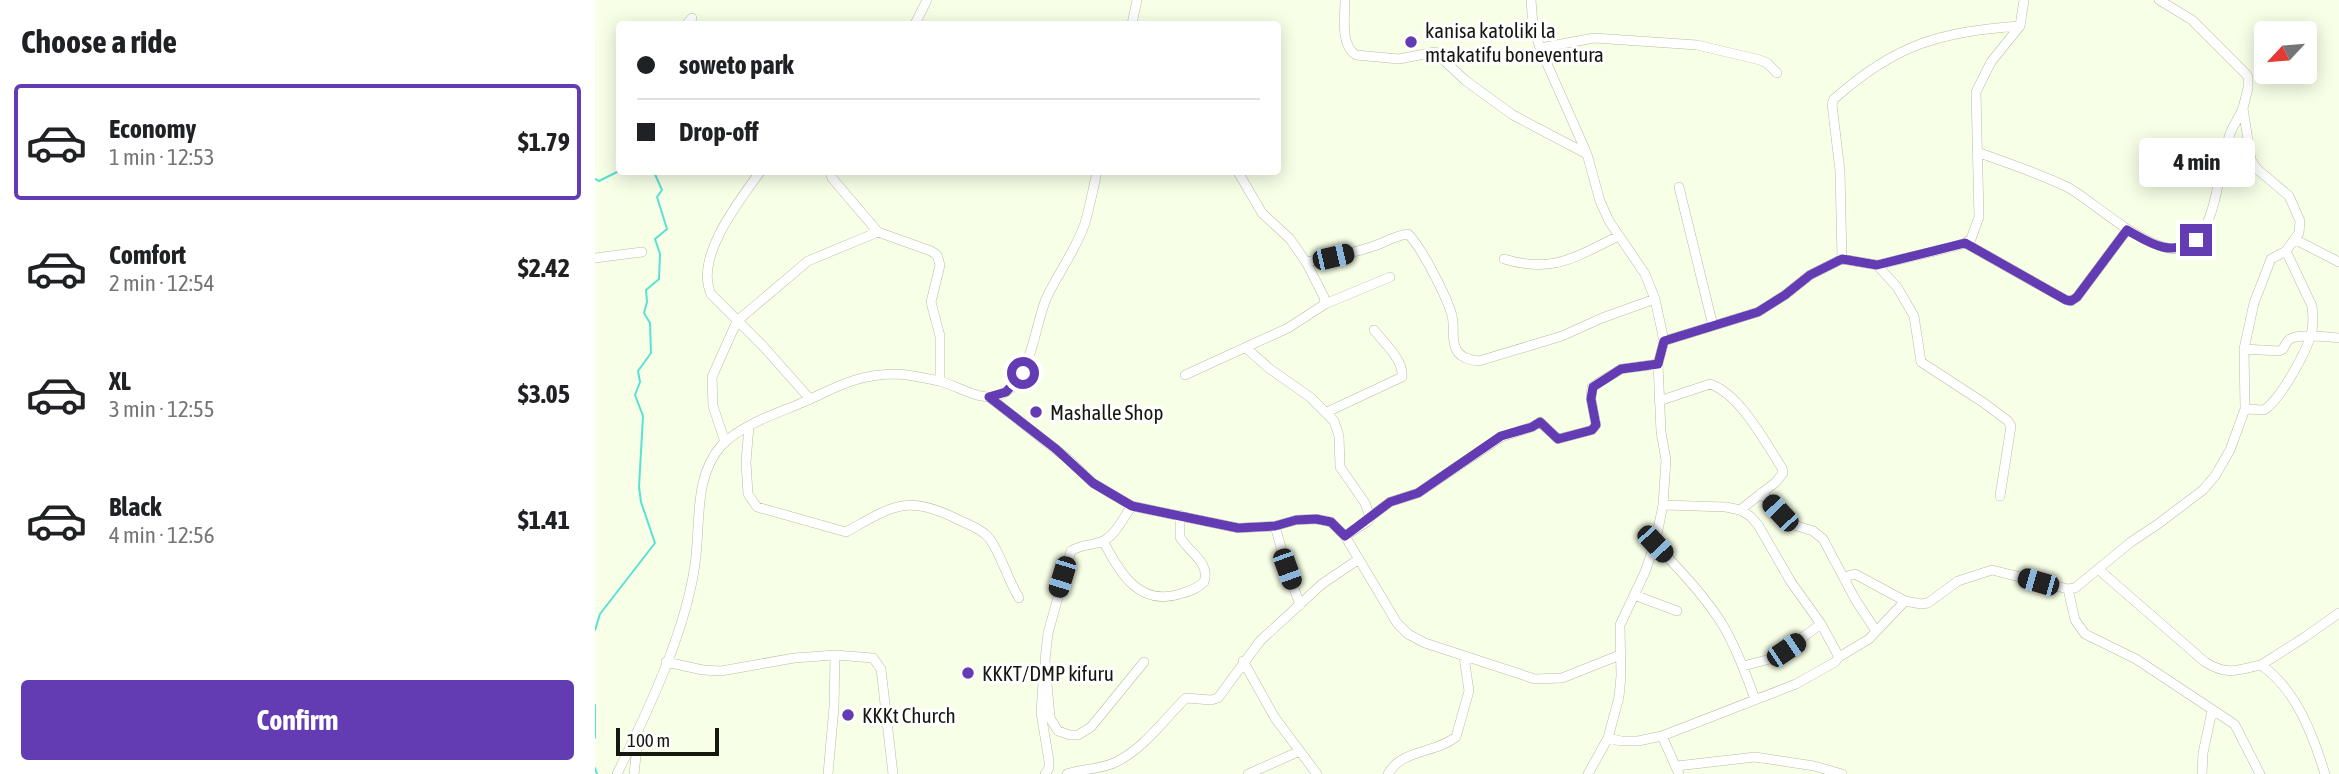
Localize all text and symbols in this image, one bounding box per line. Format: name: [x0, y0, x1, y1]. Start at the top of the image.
place label: kanisa katoliki la mtakatifu boneventura: [1425, 18, 1604, 66]
north arrow: [2254, 21, 2317, 84]
map controls: [2254, 21, 2317, 84]
text: Choose a ride: [21, 23, 177, 60]
marker: kanisa katoliki la mtakatifu boneventura: [1403, 34, 1419, 50]
text: soweto park: [679, 50, 794, 80]
icon: car: [25, 111, 88, 174]
text: Economy: [109, 114, 196, 144]
text: Drop-off: [679, 117, 759, 147]
text: $1.79: [518, 127, 570, 157]
callout: 4 min: [2138, 138, 2254, 188]
text: 1 min · 12:53: [109, 144, 215, 170]
text: 4 min: [2174, 149, 2220, 175]
route end: [2180, 224, 2212, 256]
icon: car: [25, 237, 88, 300]
text: Comfort: [109, 240, 186, 270]
car: [1311, 242, 1356, 272]
text: $2.42: [518, 253, 570, 283]
text: 2 min · 12:54: [109, 270, 215, 296]
route start: [1007, 357, 1039, 389]
icon: car: [25, 363, 88, 426]
text: XL: [109, 366, 131, 396]
text: $3.05: [518, 379, 570, 409]
text: 3 min · 12:55: [109, 396, 215, 422]
place label: Mashalle Shop: [1050, 400, 1163, 424]
marker: Mashalle Shop: [1028, 404, 1044, 420]
icon: car: [25, 489, 88, 552]
car: [1758, 490, 1803, 536]
text: Black: [109, 492, 161, 522]
text: $1.41: [518, 505, 570, 535]
car: [1633, 521, 1678, 567]
text: 4 min · 12:56: [109, 522, 215, 548]
car: [1270, 546, 1305, 592]
car: [1046, 554, 1079, 600]
car: [2015, 566, 2062, 598]
car: [1763, 630, 1810, 670]
place label: KKKT/DMP kifuru: [982, 661, 1114, 685]
marker: KKKT/DMP kifuru: [960, 665, 976, 681]
button: Confirm: [21, 680, 574, 760]
place label: KKKt Church: [862, 703, 956, 727]
marker: KKKt Church: [840, 707, 856, 723]
scale bar: [616, 725, 719, 757]
text: 100 m: [627, 729, 670, 751]

